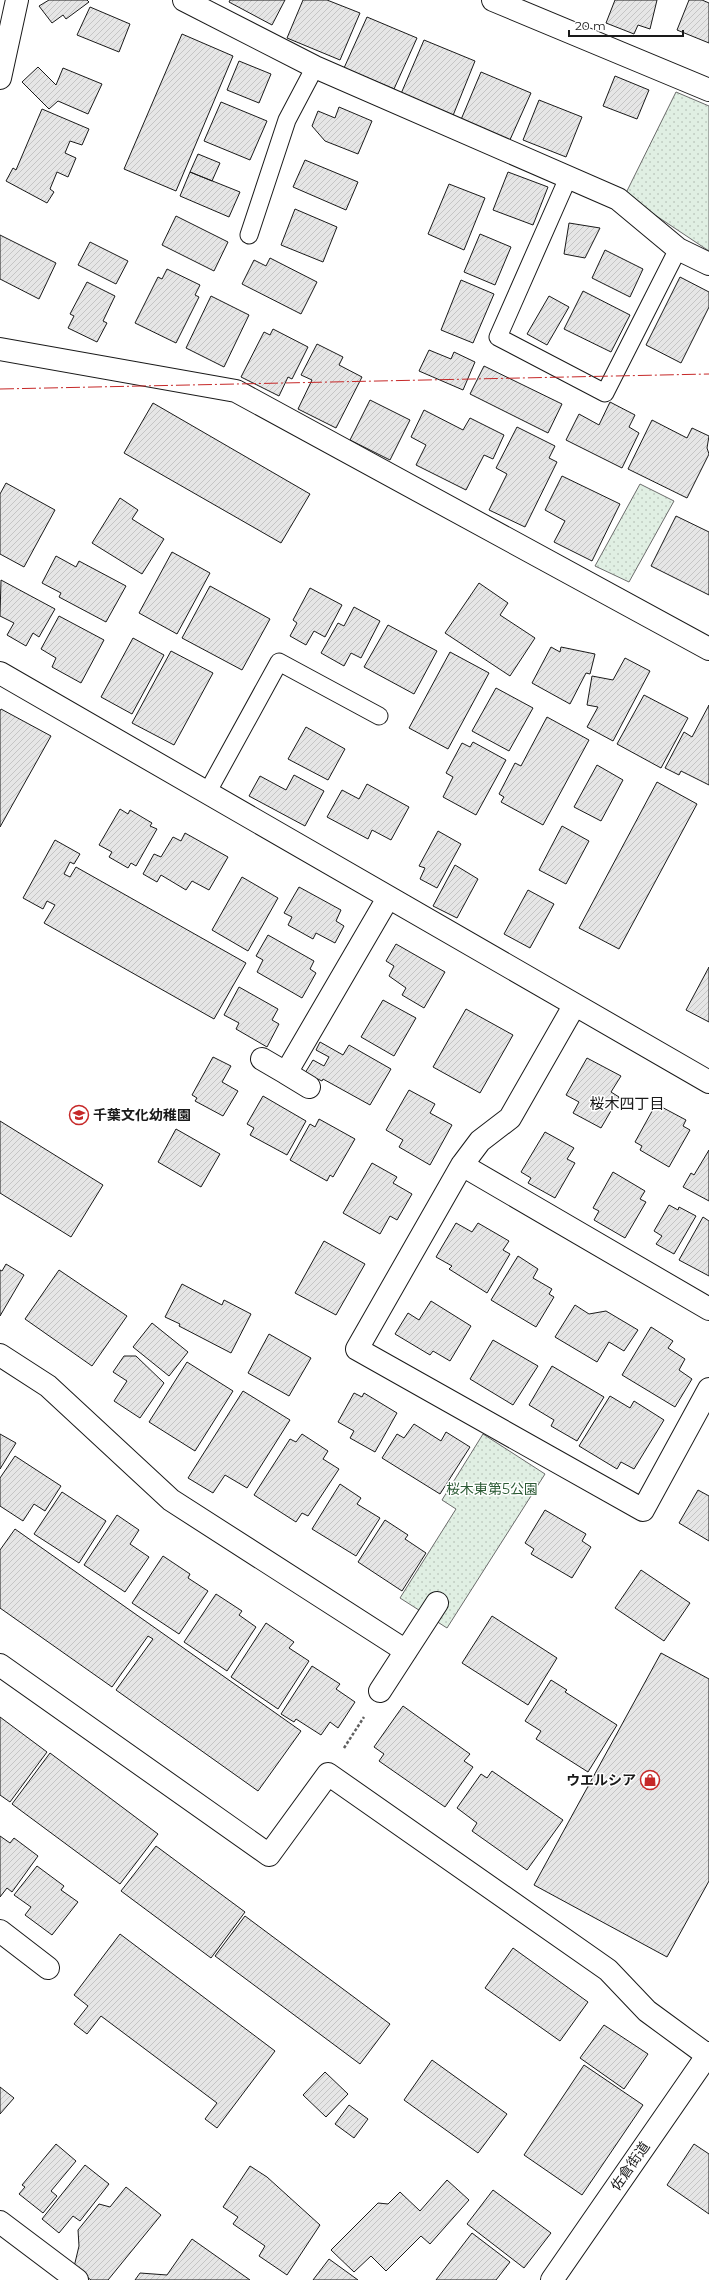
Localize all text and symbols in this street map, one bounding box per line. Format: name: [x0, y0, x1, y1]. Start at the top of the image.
scale bar: [569, 12, 683, 38]
text: 20 m: [575, 18, 606, 33]
district label: 桜木四丁目: [589, 1094, 665, 1113]
school or university icon: 千葉文化幼稚園: [68, 1104, 90, 1126]
place label: 千葉文化幼稚園: [93, 1106, 191, 1124]
park label: 桜木東第5公園: [446, 1480, 538, 1498]
shop icon: ウエルシア: [639, 1769, 661, 1791]
place label: ウエルシア: [566, 1771, 636, 1789]
street label: 佐倉街道: [607, 2138, 653, 2194]

